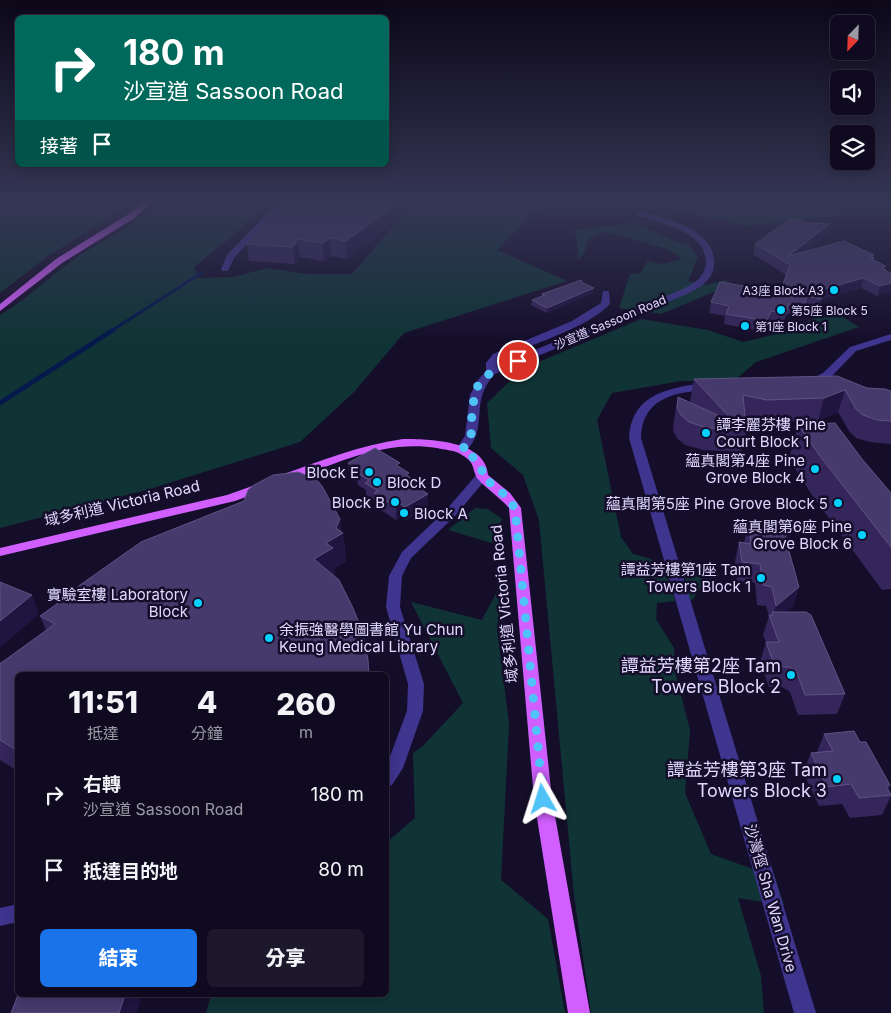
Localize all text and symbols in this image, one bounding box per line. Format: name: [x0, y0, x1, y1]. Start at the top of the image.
north arrow: [830, 15, 875, 60]
map controls: [830, 15, 875, 170]
text: 180 m: [123, 31, 225, 73]
icon: right: [40, 35, 105, 100]
button: sound: [830, 70, 875, 115]
text: 沙宣道 Sassoon Road: [123, 78, 344, 104]
button: layers: [830, 125, 875, 170]
icon: arrive: [88, 130, 116, 158]
text: 接著: [40, 135, 78, 158]
place label: A3座 Block A3: [742, 283, 824, 298]
marker: A3座 Block A3: [828, 284, 840, 296]
street label: 沙宣道 Sassoon Road: [552, 292, 668, 352]
place label: 第5座 Block 5: [791, 303, 868, 318]
marker: 第5座 Block 5: [775, 304, 787, 316]
place label: 第1座 Block 1: [755, 319, 827, 334]
marker: 第1座 Block 1: [739, 320, 751, 332]
pin: [497, 340, 539, 382]
icon: arrive: [504, 347, 532, 375]
place label: 譚李麗芬樓 Pine Court Block 1: [716, 415, 826, 451]
marker: 譚李麗芬樓 Pine Court Block 1: [700, 427, 712, 439]
place label: 蘊真閣第4座 Pine Grove Block 4: [685, 451, 805, 487]
place label: Block E: [307, 463, 359, 482]
marker: 蘊真閣第4座 Pine Grove Block 4: [809, 463, 821, 475]
marker: Block E: [363, 466, 375, 478]
place label: Block D: [387, 473, 441, 492]
street label: 域多利道 Victoria Road: [42, 476, 202, 530]
marker: Block D: [371, 476, 383, 488]
place label: Block B: [332, 493, 385, 512]
place label: 蘊真閣第5座 Pine Grove Block 5: [606, 494, 828, 513]
marker: Block B: [389, 496, 401, 508]
marker: 蘊真閣第5座 Pine Grove Block 5: [832, 497, 844, 509]
place label: Block A: [414, 504, 468, 523]
marker: Block A: [398, 507, 410, 519]
place label: 蘊真閣第6座 Pine Grove Block 6: [733, 517, 852, 553]
street label: 域多利道 Victoria Road: [486, 524, 522, 684]
marker: 蘊真閣第6座 Pine Grove Block 6: [856, 529, 868, 541]
place label: 譚益芳樓第1座 Tam Towers Block 1: [621, 560, 751, 596]
marker: 譚益芳樓第1座 Tam Towers Block 1: [755, 572, 767, 584]
place label: 實驗室樓 Laboratory Block: [47, 585, 189, 621]
marker: 實驗室樓 Laboratory Block: [192, 597, 204, 609]
place label: 余振強醫學圖書館 Yu Chun Keung Medical Library: [279, 620, 463, 656]
marker: 余振強醫學圖書館 Yu Chun Keung Medical Library: [263, 632, 275, 644]
place label: 譚益芳樓第2座 Tam Towers Block 2: [621, 655, 781, 697]
marker: 譚益芳樓第2座 Tam Towers Block 2: [785, 669, 797, 681]
text: 11:51: [68, 684, 138, 720]
text: 4: [197, 684, 217, 720]
text: 260: [276, 686, 336, 722]
text: m: [299, 722, 313, 742]
text: 抵達: [87, 723, 119, 743]
text: 分鐘: [191, 723, 223, 743]
place label: 譚益芳樓第3座 Tam Towers Block 3: [667, 759, 827, 801]
position arrow: [516, 772, 568, 824]
text: 右轉: [83, 773, 121, 796]
marker: 譚益芳樓第3座 Tam Towers Block 3: [831, 773, 843, 785]
icon: right: [40, 781, 68, 809]
text: 180 m: [311, 783, 364, 806]
text: 沙宣道 Sassoon Road: [83, 799, 243, 819]
street label: 沙灣徑 Sha Wan Drive: [741, 822, 801, 974]
icon: arrive: [40, 856, 68, 884]
text: 80 m: [318, 858, 364, 881]
text: 抵達目的地: [83, 860, 178, 883]
button: 結束: [40, 929, 197, 987]
button: 分享: [207, 929, 364, 987]

